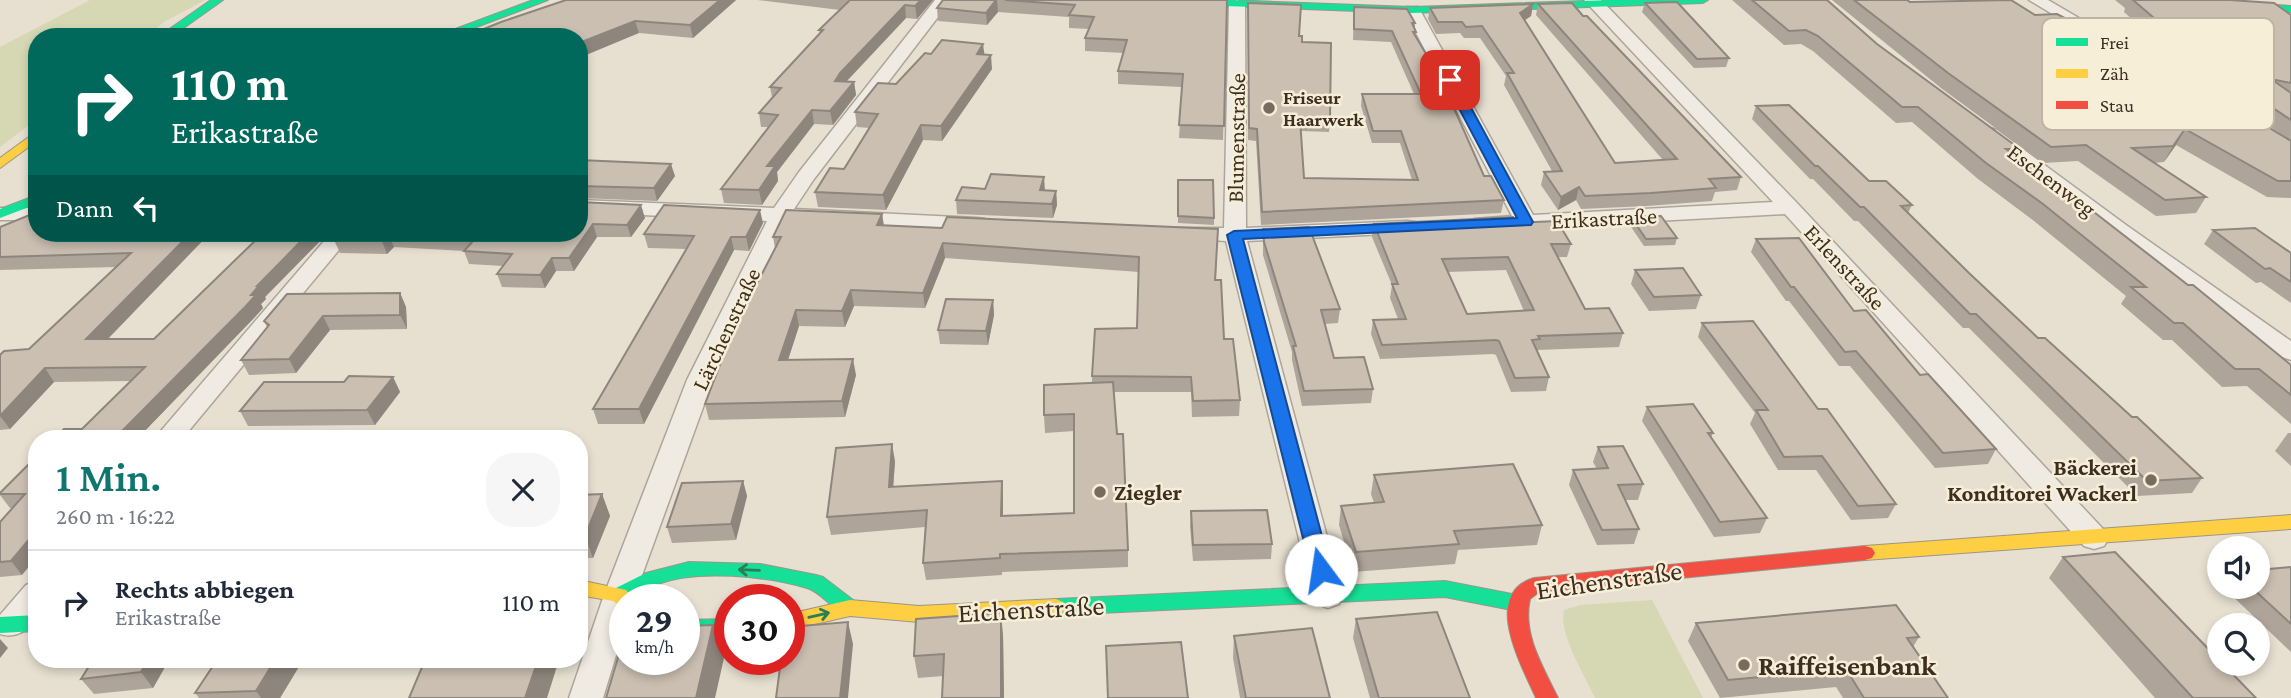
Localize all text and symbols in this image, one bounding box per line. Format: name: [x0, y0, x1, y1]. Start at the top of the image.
legend: [2042, 18, 2274, 130]
text: Frei: [2100, 32, 2129, 53]
pin: [1420, 50, 1480, 110]
icon: right: [56, 56, 147, 147]
text: 110 m: [171, 56, 288, 111]
icon: arrive: [1431, 61, 1469, 99]
text: Zäh: [2100, 63, 2129, 84]
street label: Blumenstraße: [1222, 73, 1250, 203]
place label: Friseur Haarwerk: [1283, 87, 1364, 130]
text: Stau: [2100, 95, 2134, 116]
marker: Friseur Haarwerk: [1261, 100, 1277, 116]
text: Erikastraße: [171, 114, 319, 150]
street label: Eschenweg: [2003, 138, 2101, 222]
icon: left: [127, 189, 165, 227]
text: Dann: [56, 194, 113, 223]
street label: Erikastraße: [1550, 202, 1658, 234]
street label: Erlenstraße: [1799, 219, 1891, 315]
street label: Lärchenstraße: [686, 264, 766, 394]
text: 1 Min.: [56, 453, 161, 500]
button: close: [486, 453, 560, 527]
place label: Bäckerei Konditorei Wackerl: [1947, 454, 2137, 506]
marker: Bäckerei Konditorei Wackerl: [2143, 472, 2159, 488]
place label: Ziegler: [1114, 479, 1182, 505]
marker: Ziegler: [1092, 484, 1108, 500]
text: 260 m · 16:22: [56, 503, 175, 529]
position arrow: [1284, 533, 1358, 607]
map controls: [2207, 536, 2270, 676]
button: sound: [2207, 536, 2270, 599]
street label: Eichenstraße: [1534, 554, 1684, 606]
one-way arrow: [738, 564, 761, 577]
text: Rechts abbiegen: [115, 575, 294, 604]
icon: right: [56, 584, 94, 622]
speed limit sign: 30: [714, 584, 805, 675]
text: 110 m: [502, 588, 560, 617]
street label: Eichenstraße: [957, 590, 1105, 628]
text: 29: [636, 601, 673, 640]
text: Erikastraße: [115, 604, 221, 630]
one-way arrow: [808, 607, 830, 620]
button: search: [2207, 613, 2270, 676]
text: km/h: [635, 637, 674, 657]
place label: Raiffeisenbank: [1758, 650, 1937, 681]
marker: Raiffeisenbank: [1736, 657, 1752, 673]

